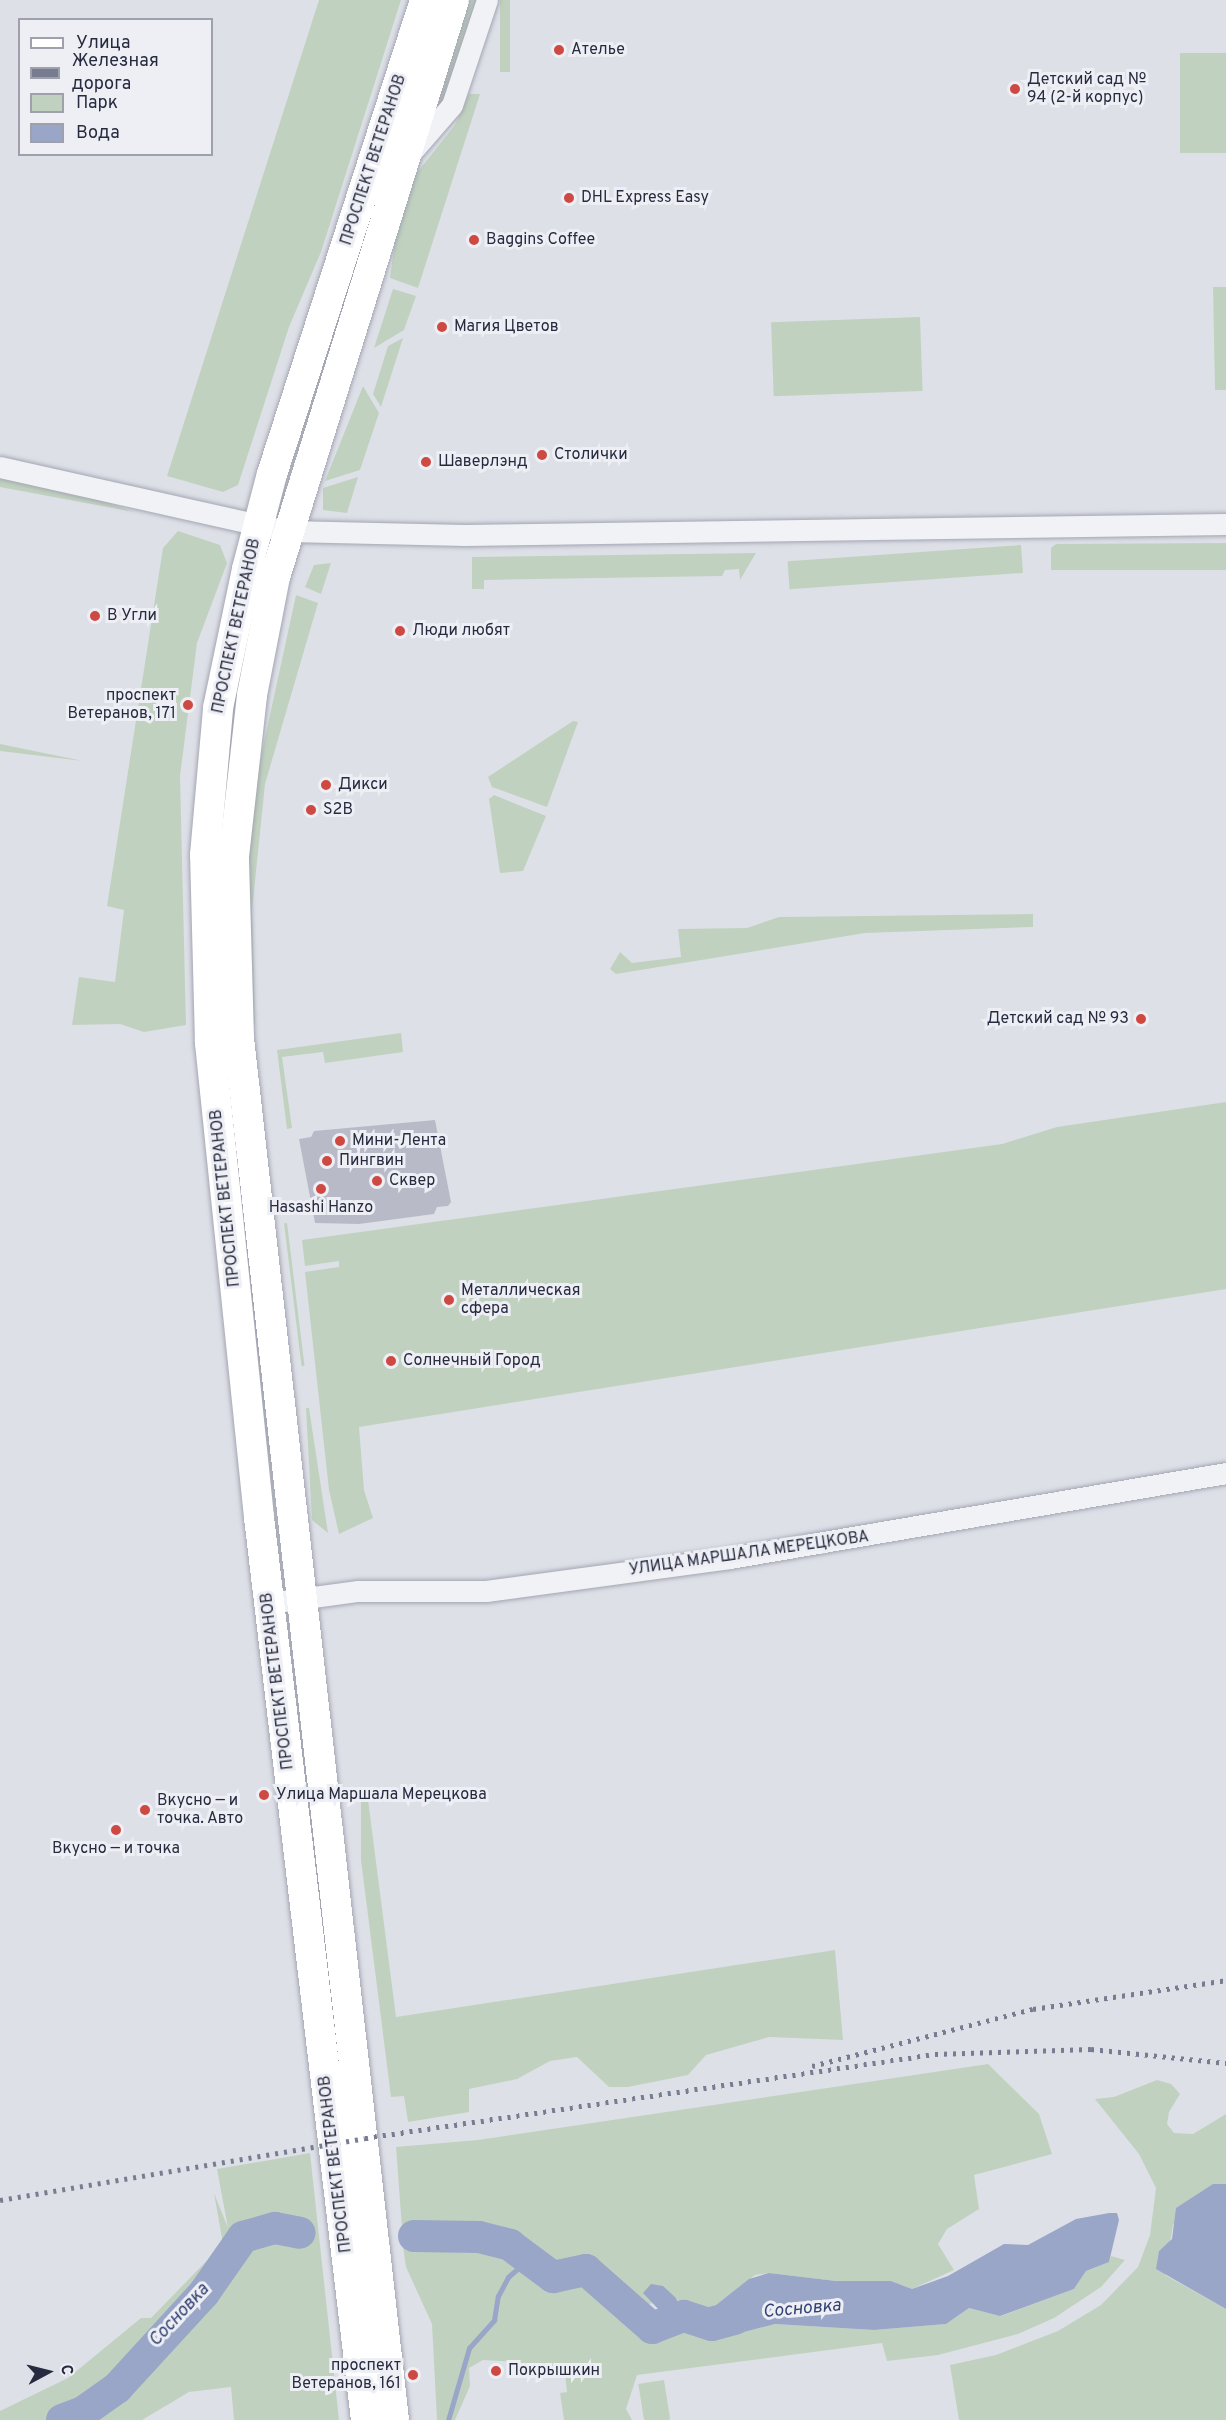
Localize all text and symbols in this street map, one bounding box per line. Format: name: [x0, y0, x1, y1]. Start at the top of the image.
legend: [18, 18, 213, 156]
text: Улица: [76, 32, 130, 55]
place label: Ателье: [571, 40, 625, 60]
marker: Ателье: [552, 43, 566, 57]
text: Железная дорога: [72, 50, 159, 96]
place label: Детский сад № 94 (2-й корпус): [1027, 70, 1146, 108]
street label: ПРОСПЕКТ ВЕТЕРАНОВ: [337, 72, 411, 248]
marker: Детский сад № 94 (2-й корпус): [1008, 82, 1022, 96]
text: Парк: [76, 92, 118, 115]
text: Вода: [76, 122, 120, 145]
place label: DHL Express Easy: [581, 188, 709, 208]
marker: DHL Express Easy: [562, 191, 576, 205]
place label: Baggins Coffee: [486, 230, 595, 250]
marker: Baggins Coffee: [467, 233, 481, 247]
place label: Магия Цветов: [454, 317, 559, 337]
marker: Магия Цветов: [435, 320, 449, 334]
place label: Столички: [554, 445, 628, 465]
marker: Столички: [535, 448, 549, 462]
place label: Шаверлэнд: [438, 452, 528, 472]
marker: Шаверлэнд: [419, 455, 433, 469]
street label: ПРОСПЕКТ ВЕТЕРАНОВ: [209, 536, 265, 716]
place label: В Угли: [107, 606, 157, 626]
marker: В Угли: [88, 609, 102, 623]
place label: Люди любят: [412, 621, 510, 641]
marker: Люди любят: [393, 624, 407, 638]
place label: проспект Ветеранов, 171: [67, 686, 176, 724]
marker: проспект Ветеранов, 171: [181, 698, 195, 712]
place label: Дикси: [338, 775, 388, 795]
marker: Дикси: [319, 778, 333, 792]
place label: S2B: [323, 800, 353, 820]
marker: S2B: [304, 803, 318, 817]
place label: Детский сад № 93: [987, 1009, 1129, 1029]
marker: Детский сад № 93: [1134, 1012, 1148, 1026]
street label: ПРОСПЕКТ ВЕТЕРАНОВ: [207, 1108, 245, 1288]
place label: Мини-Лента: [352, 1131, 446, 1151]
marker: Мини-Лента: [333, 1134, 347, 1148]
place label: Пингвин: [339, 1151, 404, 1171]
marker: Пингвин: [320, 1154, 334, 1168]
place label: Сквер: [389, 1171, 435, 1191]
marker: Сквер: [370, 1174, 384, 1188]
marker: Hasashi Hanzo: [314, 1182, 328, 1196]
place label: Hasashi Hanzo: [269, 1198, 373, 1218]
place label: Металлическая сфера: [461, 1281, 580, 1319]
marker: Металлическая сфера: [442, 1293, 456, 1307]
place label: Солнечный Город: [403, 1351, 541, 1371]
marker: Солнечный Город: [384, 1354, 398, 1368]
street label: УЛИЦА МАРШАЛА МЕРЕЦКОВА: [627, 1528, 871, 1580]
street label: ПРОСПЕКТ ВЕТЕРАНОВ: [258, 1591, 298, 1771]
place label: Улица Маршала Мерецкова: [276, 1785, 487, 1805]
marker: Улица Маршала Мерецкова: [257, 1788, 271, 1802]
place label: Вкусно — и точка. Авто: [157, 1791, 244, 1829]
marker: Вкусно — и точка. Авто: [138, 1803, 152, 1817]
marker: Вкусно — и точка: [109, 1823, 123, 1837]
place label: Вкусно — и точка: [52, 1839, 180, 1859]
street label: ПРОСПЕКТ ВЕТЕРАНОВ: [316, 2074, 356, 2254]
water label: Сосновка: [145, 2280, 215, 2352]
water label: Сосновка: [762, 2296, 842, 2324]
north arrow: [18, 2342, 78, 2402]
place label: проспект Ветеранов, 161: [292, 2356, 401, 2394]
place label: Покрышкин: [508, 2361, 600, 2381]
text: С: [55, 2364, 76, 2376]
marker: Покрышкин: [489, 2364, 503, 2378]
marker: проспект Ветеранов, 161: [406, 2368, 420, 2382]

